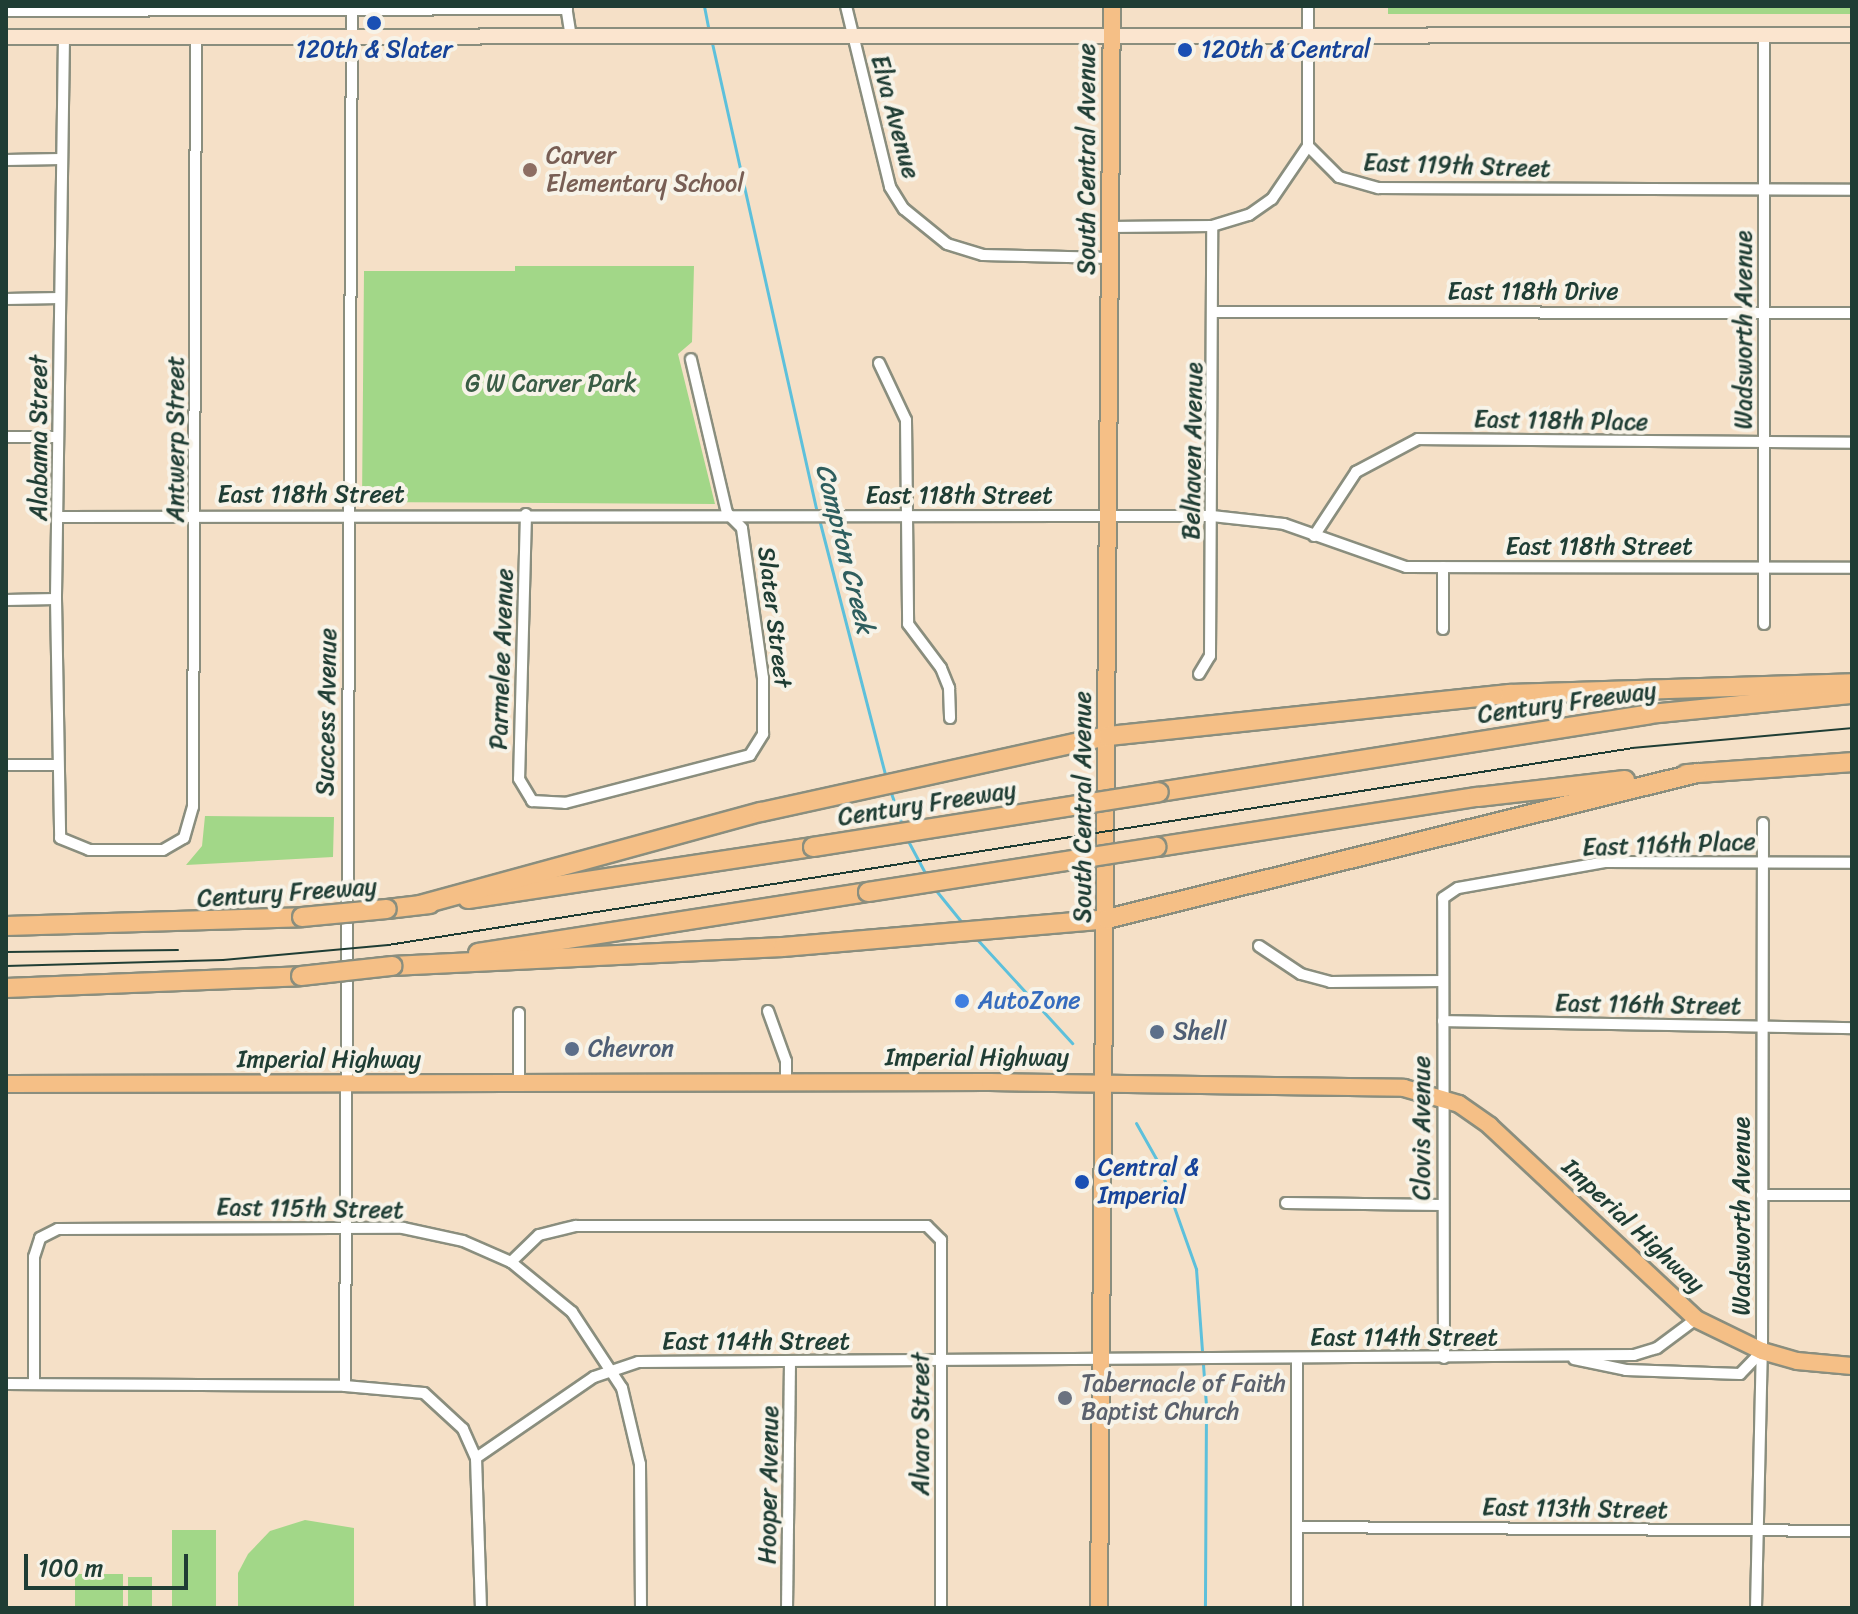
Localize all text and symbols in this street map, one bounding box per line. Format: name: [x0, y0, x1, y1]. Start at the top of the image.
marker: 120th & Slater: [365, 14, 383, 32]
place label: 120th & Slater: [296, 36, 452, 64]
place label: 120th & Central: [1201, 36, 1371, 64]
marker: 120th & Central: [1176, 41, 1194, 59]
street label: South Central Avenue: [1073, 43, 1101, 275]
street label: Elva Avenue: [865, 52, 925, 182]
place label: Carver Elementary School: [546, 142, 744, 198]
street label: East 119th Street: [1363, 148, 1551, 184]
marker: Carver Elementary School: [521, 161, 539, 179]
street label: Wadsworth Avenue: [1730, 231, 1758, 429]
street label: East 118th Drive: [1447, 278, 1619, 306]
street label: Alabama Street: [25, 355, 53, 521]
street label: Antwerp Street: [162, 356, 190, 522]
street label: Belhaven Avenue: [1177, 362, 1209, 540]
park label: G W Carver Park: [465, 370, 637, 398]
street label: East 118th Place: [1473, 405, 1649, 437]
water label: Compton Creek: [809, 460, 881, 638]
street label: East 118th Street: [217, 481, 405, 509]
street label: East 118th Street: [865, 482, 1053, 510]
street label: East 118th Street: [1505, 533, 1693, 561]
street label: Slater Street: [751, 544, 797, 690]
street label: Parmelee Avenue: [484, 568, 520, 750]
street label: Success Avenue: [311, 628, 343, 796]
street label: Century Freeway: [1476, 676, 1658, 730]
street label: South Central Avenue: [1069, 691, 1097, 923]
street label: Century Freeway: [836, 776, 1018, 832]
street label: East 116th Place: [1581, 828, 1757, 862]
street label: Century Freeway: [196, 872, 378, 914]
place label: AutoZone: [978, 987, 1081, 1015]
street label: East 116th Street: [1555, 989, 1741, 1021]
marker: AutoZone: [953, 992, 971, 1010]
place label: Shell: [1173, 1018, 1227, 1046]
marker: Shell: [1148, 1023, 1166, 1041]
place label: Chevron: [588, 1035, 674, 1063]
marker: Chevron: [563, 1040, 581, 1058]
street label: Imperial Highway: [885, 1044, 1069, 1072]
street label: Imperial Highway: [237, 1046, 421, 1074]
street label: Clovis Avenue: [1408, 1056, 1436, 1200]
street label: Wadsworth Avenue: [1728, 1117, 1756, 1315]
street label: Imperial Highway: [1556, 1153, 1710, 1299]
place label: Central & Imperial: [1098, 1154, 1199, 1210]
marker: Central & Imperial: [1073, 1173, 1091, 1191]
street label: East 115th Street: [216, 1193, 404, 1225]
street label: East 114th Street: [1310, 1324, 1498, 1352]
street label: East 114th Street: [662, 1328, 850, 1356]
street label: Alvaro Street: [907, 1352, 935, 1496]
place label: Tabernacle of Faith Baptist Church: [1081, 1370, 1286, 1426]
marker: Tabernacle of Faith Baptist Church: [1056, 1389, 1074, 1407]
street label: Hooper Avenue: [753, 1406, 785, 1564]
street label: East 113th Street: [1482, 1493, 1668, 1525]
scale bar: [28, 1538, 192, 1588]
text: 100 m: [38, 1547, 103, 1589]

